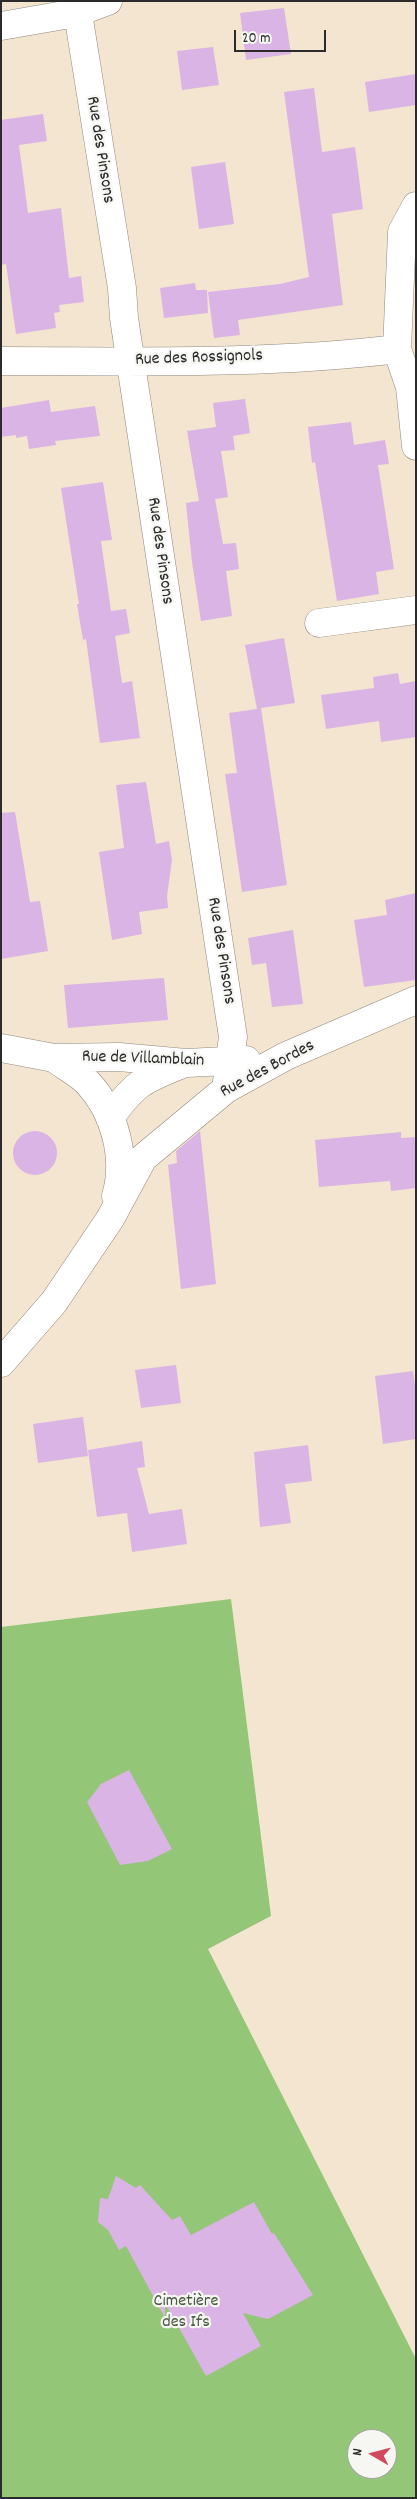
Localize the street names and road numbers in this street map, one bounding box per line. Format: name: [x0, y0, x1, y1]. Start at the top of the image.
street label: Rue des Pinsons: [80, 95, 118, 205]
street label: Rue des Rossignols: [135, 346, 263, 372]
street label: Rue des Pinsons: [141, 496, 177, 606]
street label: Rue des Pinsons: [201, 896, 239, 1006]
street label: Rue des Bordes: [217, 1036, 319, 1104]
street label: Rue de Villamblain: [81, 1047, 205, 1073]

